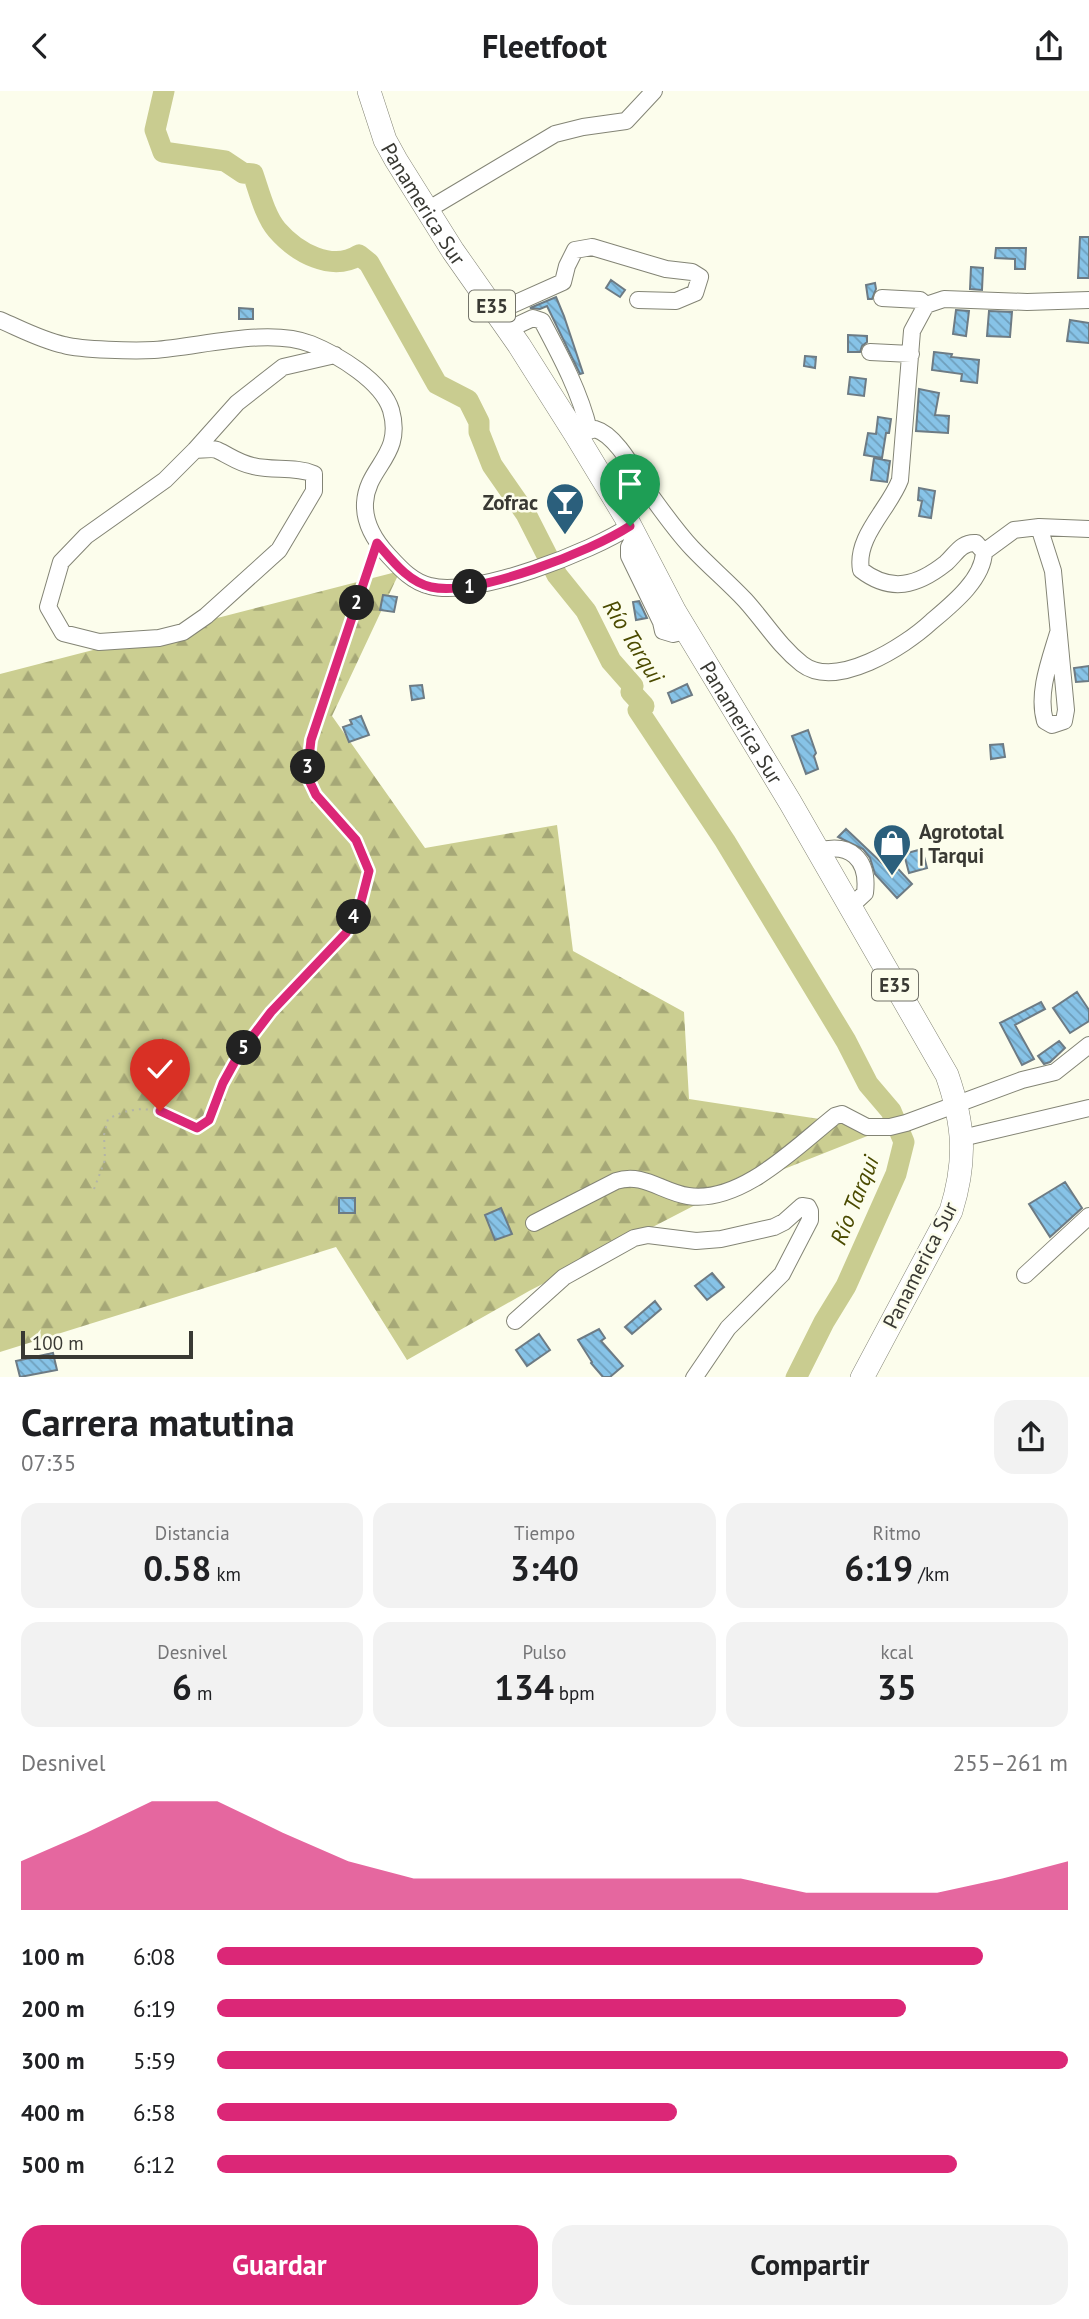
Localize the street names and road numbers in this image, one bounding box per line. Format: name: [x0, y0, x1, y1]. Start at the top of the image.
street label: Panamerica Sur: [376, 138, 472, 270]
road number: E35: [469, 291, 515, 321]
street label: Panamerica Sur: [694, 656, 789, 789]
road number: E35: [872, 969, 918, 1000]
street label: Panamerica Sur: [876, 1197, 964, 1333]

